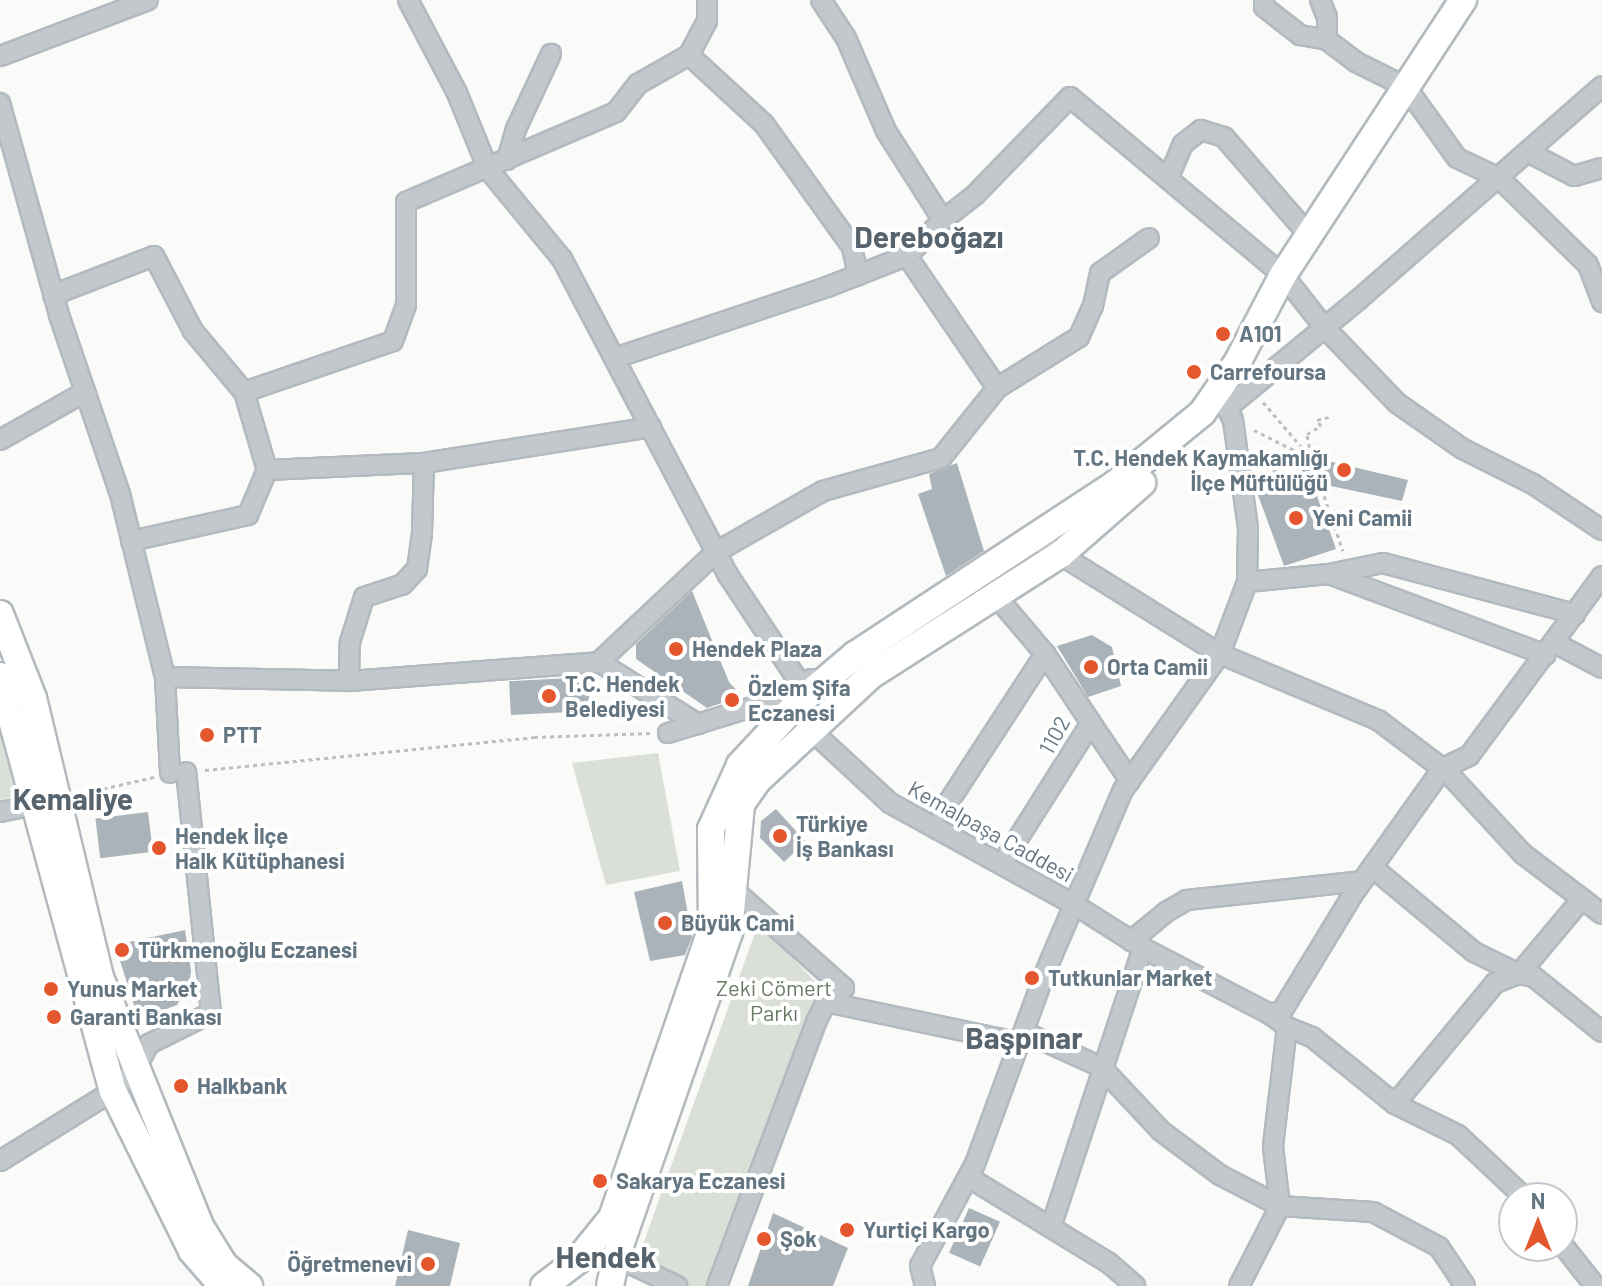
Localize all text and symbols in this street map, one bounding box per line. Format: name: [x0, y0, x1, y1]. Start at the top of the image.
district label: Dereboğazı: [854, 218, 1004, 254]
place label: A101: [1239, 321, 1282, 347]
marker: A101: [1214, 325, 1232, 343]
place label: Carrefoursa: [1210, 359, 1326, 385]
marker: Carrefoursa: [1185, 363, 1203, 381]
place label: T.C. Hendek Kaymakamlığı İlçe Müftülüğü: [1073, 444, 1328, 496]
marker: T.C. Hendek Kaymakamlığı İlçe Müftülüğü: [1335, 461, 1353, 479]
place label: Yeni Camii: [1312, 505, 1412, 531]
marker: Yeni Camii: [1287, 509, 1305, 527]
place label: Hendek Plaza: [692, 636, 822, 662]
marker: Hendek Plaza: [667, 640, 685, 658]
place label: Orta Camii: [1107, 654, 1208, 680]
marker: Orta Camii: [1082, 658, 1100, 676]
place label: T.C. Hendek Belediyesi: [565, 670, 680, 722]
place label: Özlem Şifa Eczanesi: [748, 674, 851, 726]
marker: T.C. Hendek Belediyesi: [540, 687, 558, 705]
marker: Özlem Şifa Eczanesi: [723, 691, 741, 709]
street label: 1102: [1033, 711, 1075, 759]
place label: PTT: [223, 722, 262, 748]
marker: PTT: [198, 726, 216, 744]
street label: Kemalpaşa Caddesi: [904, 775, 1078, 887]
district label: Kemaliye: [13, 780, 133, 816]
place label: Türkiye İş Bankası: [796, 810, 894, 862]
place label: Hendek İlçe Halk Kütüphanesi: [175, 822, 345, 874]
marker: Türkiye İş Bankası: [771, 827, 789, 845]
marker: Hendek İlçe Halk Kütüphanesi: [150, 839, 168, 857]
place label: Büyük Cami: [681, 910, 795, 936]
marker: Büyük Cami: [656, 914, 674, 932]
place label: Türkmenoğlu Eczanesi: [138, 937, 358, 963]
marker: Türkmenoğlu Eczanesi: [113, 941, 131, 959]
place label: Tutkunlar Market: [1048, 965, 1212, 991]
marker: Tutkunlar Market: [1023, 969, 1041, 987]
park label: Zeki Cömert Parkı: [716, 974, 832, 1026]
place label: Yunus Market: [67, 976, 198, 1002]
marker: Yunus Market: [42, 980, 60, 998]
place label: Garanti Bankası: [70, 1004, 222, 1030]
marker: Garanti Bankası: [45, 1008, 63, 1026]
district label: Başpınar: [965, 1019, 1083, 1055]
place label: Halkbank: [197, 1073, 287, 1099]
marker: Halkbank: [172, 1077, 190, 1095]
place label: Sakarya Eczanesi: [616, 1168, 786, 1194]
marker: Sakarya Eczanesi: [591, 1172, 609, 1190]
north arrow: [1498, 1182, 1578, 1262]
text: N: [1531, 1187, 1545, 1213]
place label: Yurtiçi Kargo: [863, 1217, 990, 1243]
marker: Yurtiçi Kargo: [838, 1221, 856, 1239]
place label: Şok: [780, 1226, 817, 1252]
marker: Şok: [755, 1230, 773, 1248]
district label: Hendek: [556, 1238, 656, 1274]
place label: Öğretmenevi: [287, 1251, 412, 1277]
marker: Öğretmenevi: [419, 1255, 437, 1273]

